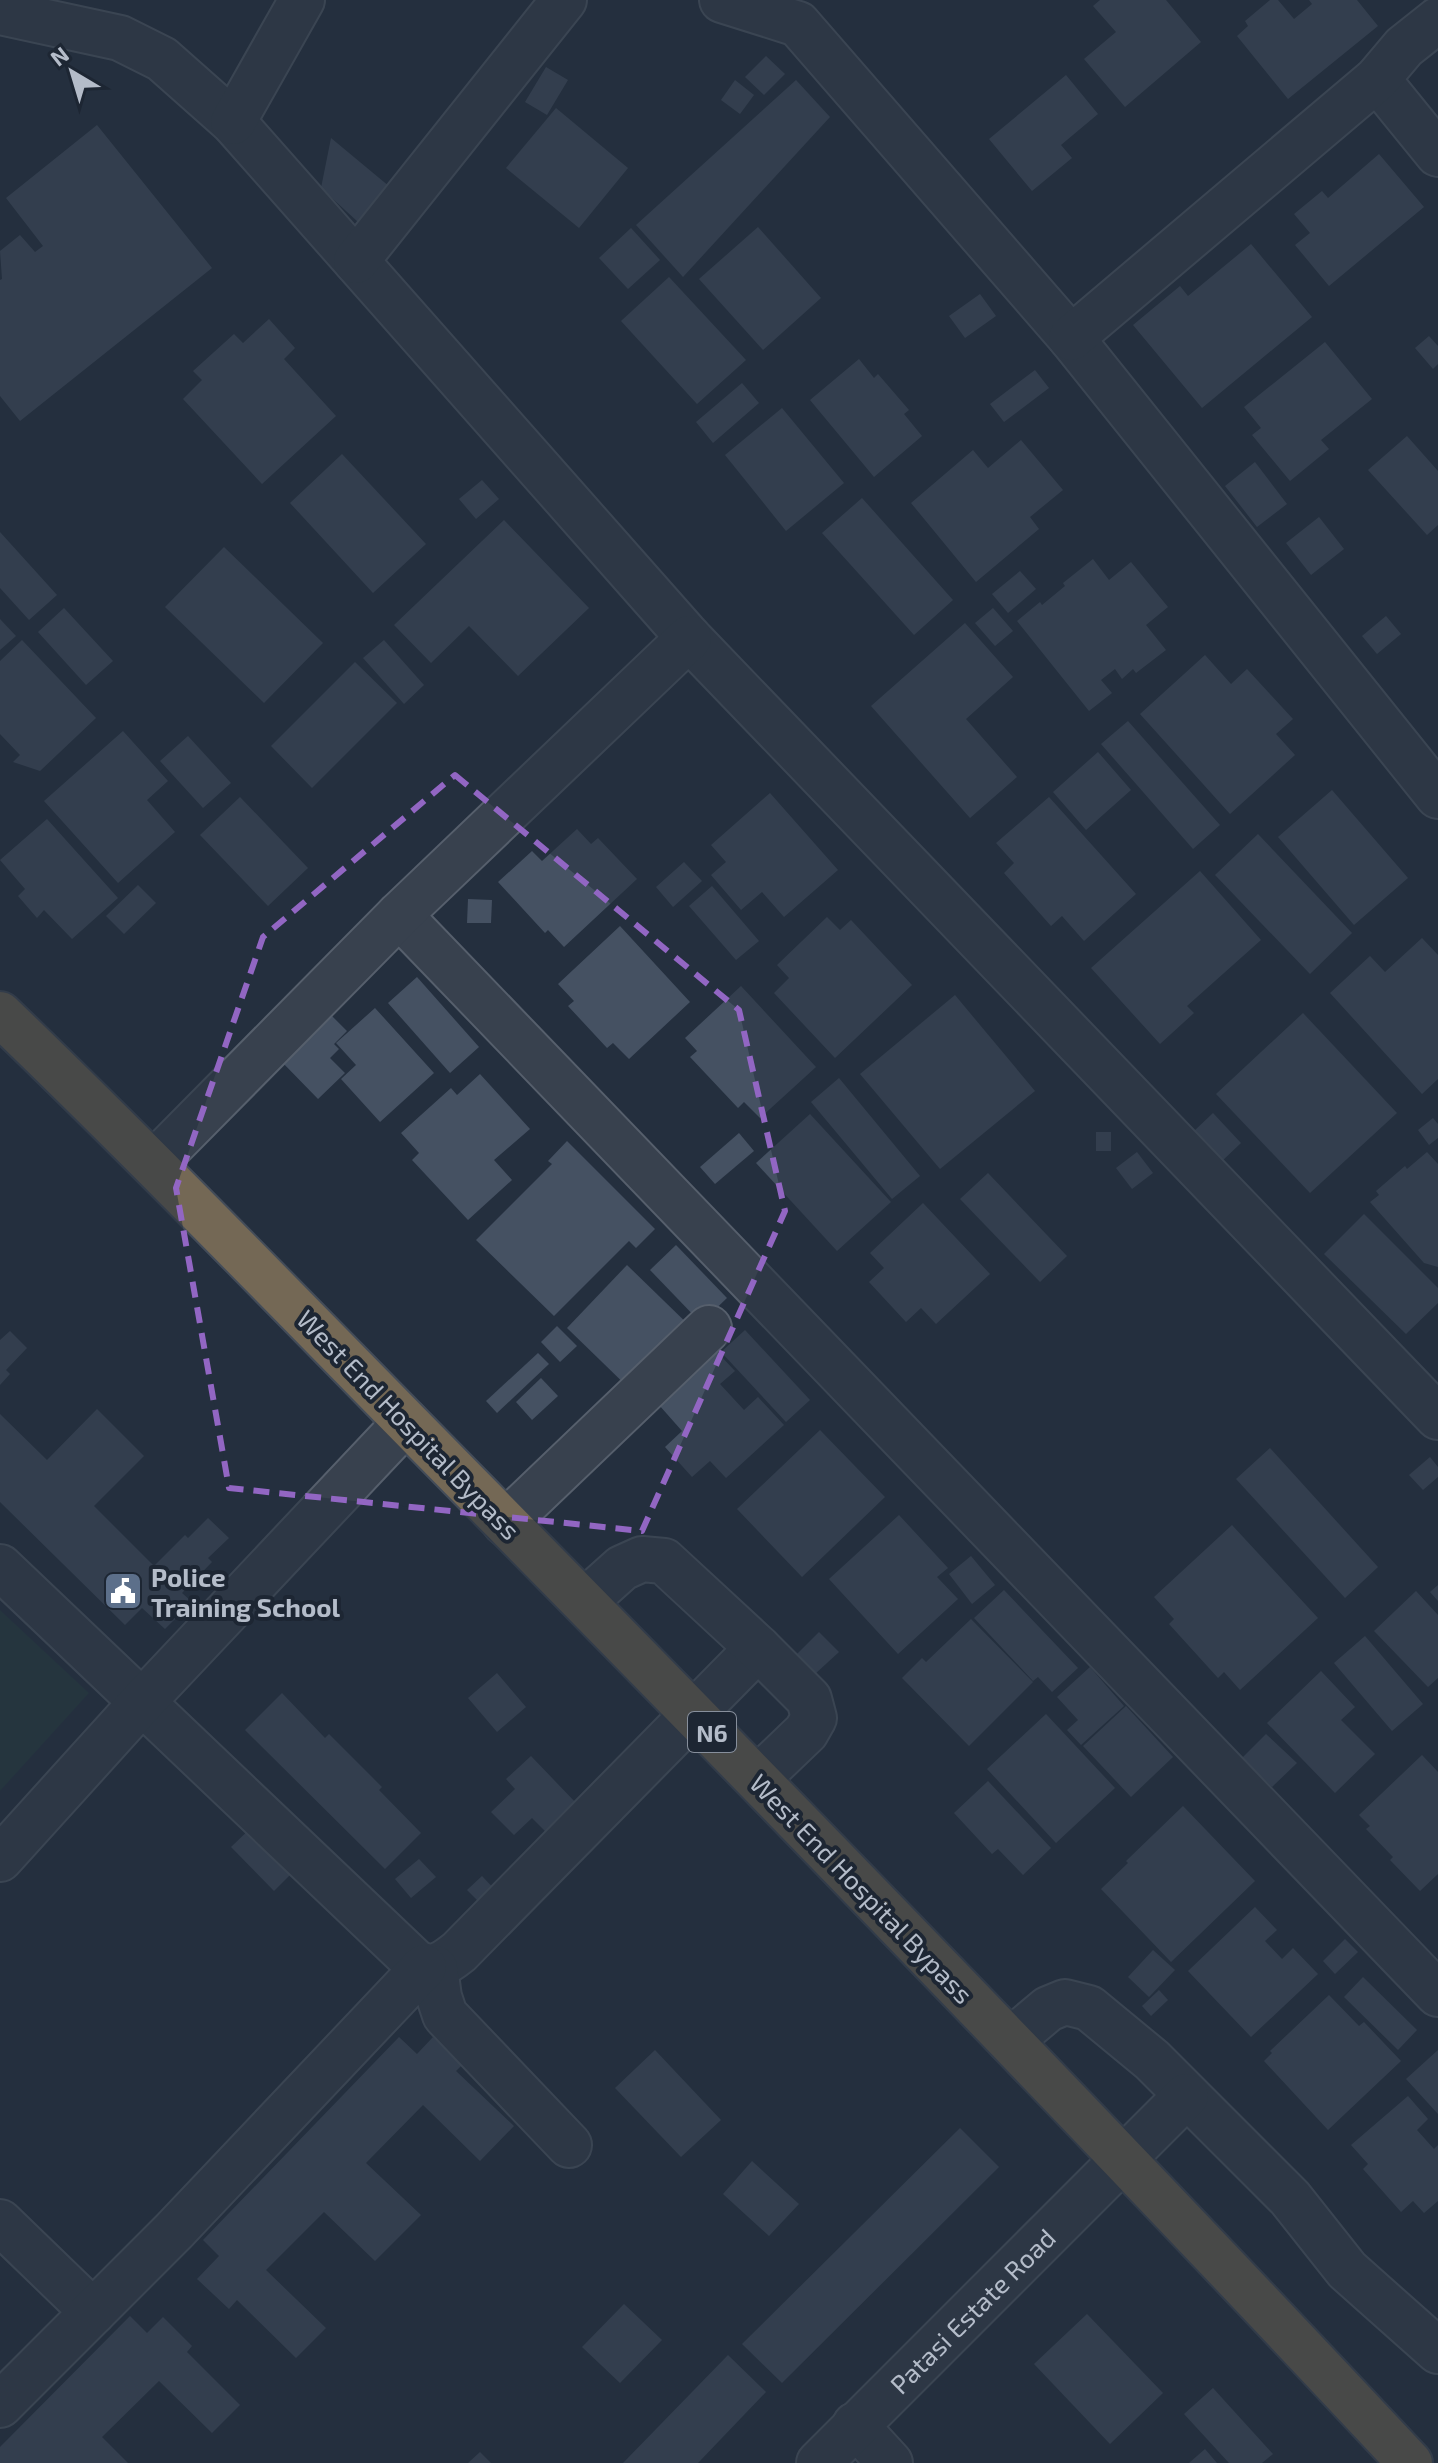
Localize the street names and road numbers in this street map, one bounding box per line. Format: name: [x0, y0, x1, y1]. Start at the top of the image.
street label: West End Hospital Bypass: [291, 1303, 527, 1545]
road number: N6: [688, 1712, 736, 1752]
street label: West End Hospital Bypass: [744, 1767, 980, 2009]
street label: Patasi Estate Road: [883, 2221, 1061, 2399]

